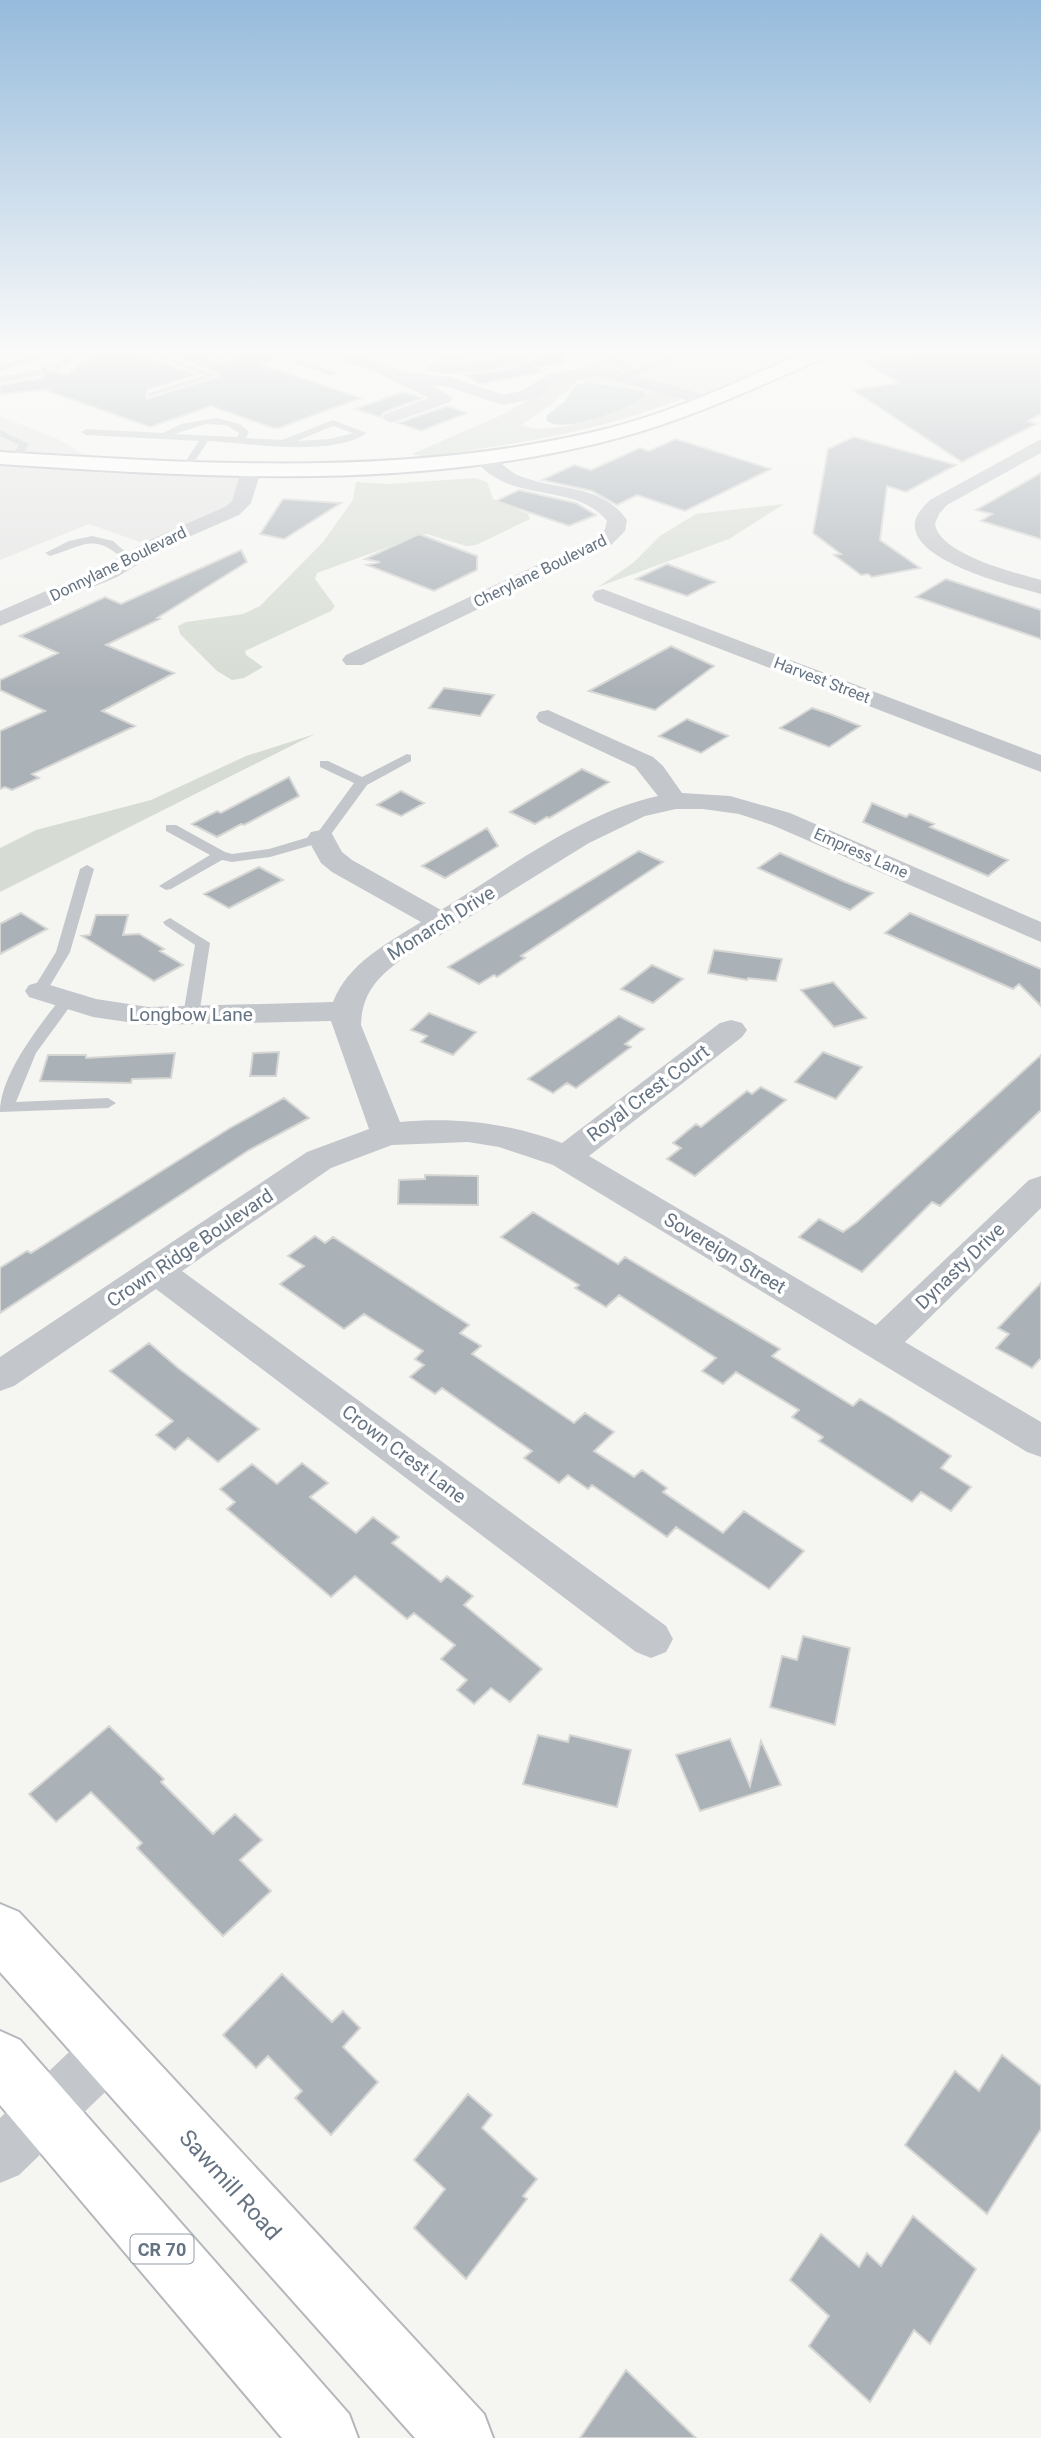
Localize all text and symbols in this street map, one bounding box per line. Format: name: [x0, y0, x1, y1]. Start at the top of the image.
street label: Donnylane Boulevard: [47, 523, 189, 605]
street label: Cherylane Boulevard: [470, 531, 610, 611]
street label: Harvest Street: [771, 653, 873, 707]
street label: Empress Lane: [811, 824, 911, 882]
street label: Monarch Drive: [383, 881, 499, 965]
street label: Longbow Lane: [129, 1003, 253, 1026]
street label: Royal Crest Court: [582, 1040, 714, 1146]
street label: Crown Ridge Boulevard: [103, 1184, 277, 1312]
street label: Sovereign Street: [660, 1208, 790, 1298]
street label: Dynasty Drive: [911, 1218, 1009, 1314]
street label: Crown Crest Lane: [337, 1400, 471, 1508]
street label: Sawmill Road: [173, 2124, 287, 2246]
road number: CR 70: [130, 2234, 194, 2264]

